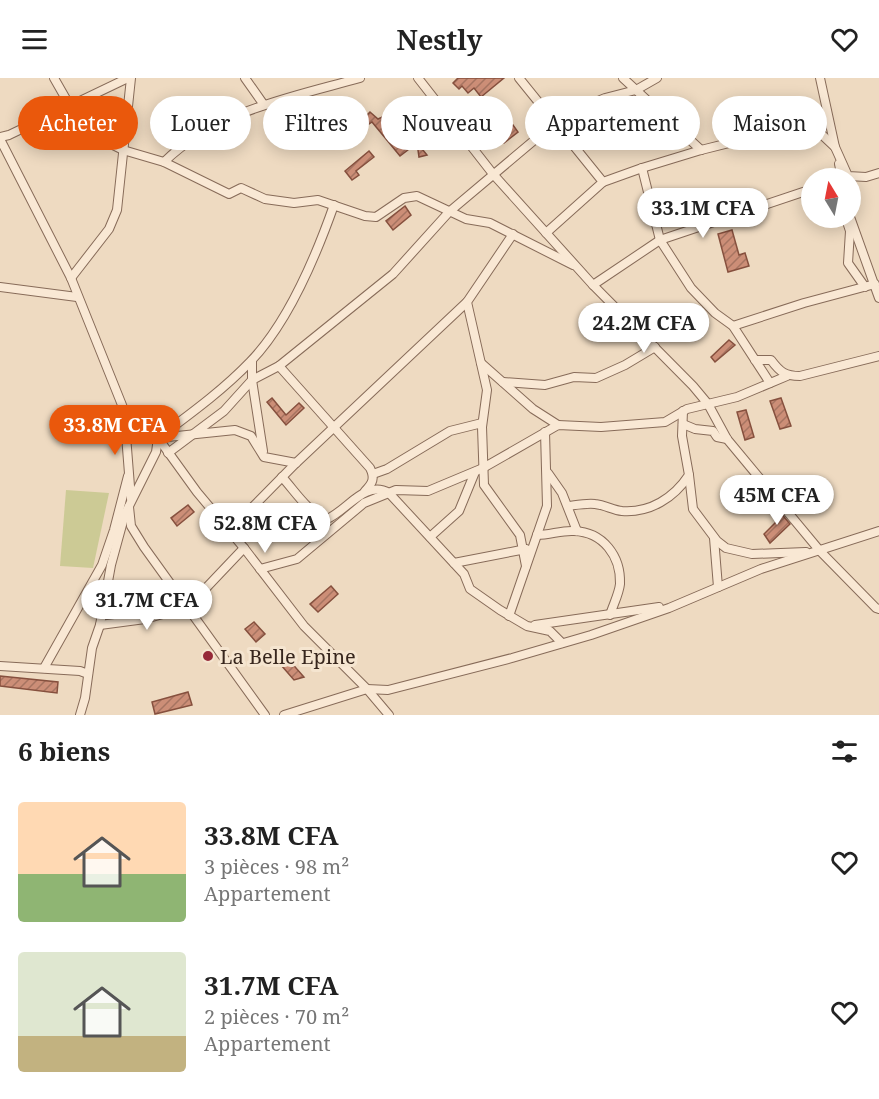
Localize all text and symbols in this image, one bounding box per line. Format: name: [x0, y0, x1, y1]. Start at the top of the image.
text: Nestly: [397, 21, 482, 58]
icon: menu: [18, 23, 51, 56]
icon: heart: [828, 23, 861, 56]
chip: Acheter: [18, 96, 138, 150]
chip: Louer: [150, 96, 251, 150]
chip: Filtres: [263, 96, 369, 150]
chip: Nouveau: [381, 96, 513, 150]
chip: Appartement: [525, 96, 700, 150]
chip: Maison: [712, 96, 827, 150]
north arrow: [801, 168, 861, 228]
map controls: [801, 168, 861, 228]
pin: 33.1M CFA: [634, 188, 772, 239]
text: 33.1M CFA: [651, 194, 755, 221]
pin: 24.2M CFA: [575, 303, 713, 354]
text: 24.2M CFA: [592, 309, 696, 336]
pin: 33.8M CFA: [46, 405, 184, 456]
text: 33.8M CFA: [63, 411, 167, 438]
pin: 45M CFA: [722, 475, 832, 526]
text: 45M CFA: [734, 481, 820, 508]
pin: 52.8M CFA: [196, 503, 334, 554]
text: 52.8M CFA: [213, 509, 317, 536]
pin: 31.7M CFA: [78, 580, 216, 631]
text: 31.7M CFA: [95, 586, 199, 613]
place label: La Belle Epine: [220, 643, 356, 670]
marker: La Belle Epine: [201, 649, 215, 663]
text: 6 biens: [18, 733, 110, 769]
icon: filters: [828, 735, 861, 768]
text: 33.8M CFA: [204, 817, 339, 853]
icon: home: [66, 826, 138, 898]
icon: heart: [828, 846, 861, 879]
text: 3 pièces · 98 m²: [204, 853, 349, 880]
text: Appartement: [204, 880, 331, 907]
text: 31.7M CFA: [204, 967, 339, 1003]
icon: home: [66, 976, 138, 1048]
icon: heart: [828, 996, 861, 1029]
text: 2 pièces · 70 m²: [204, 1003, 349, 1030]
text: Appartement: [204, 1030, 331, 1057]

